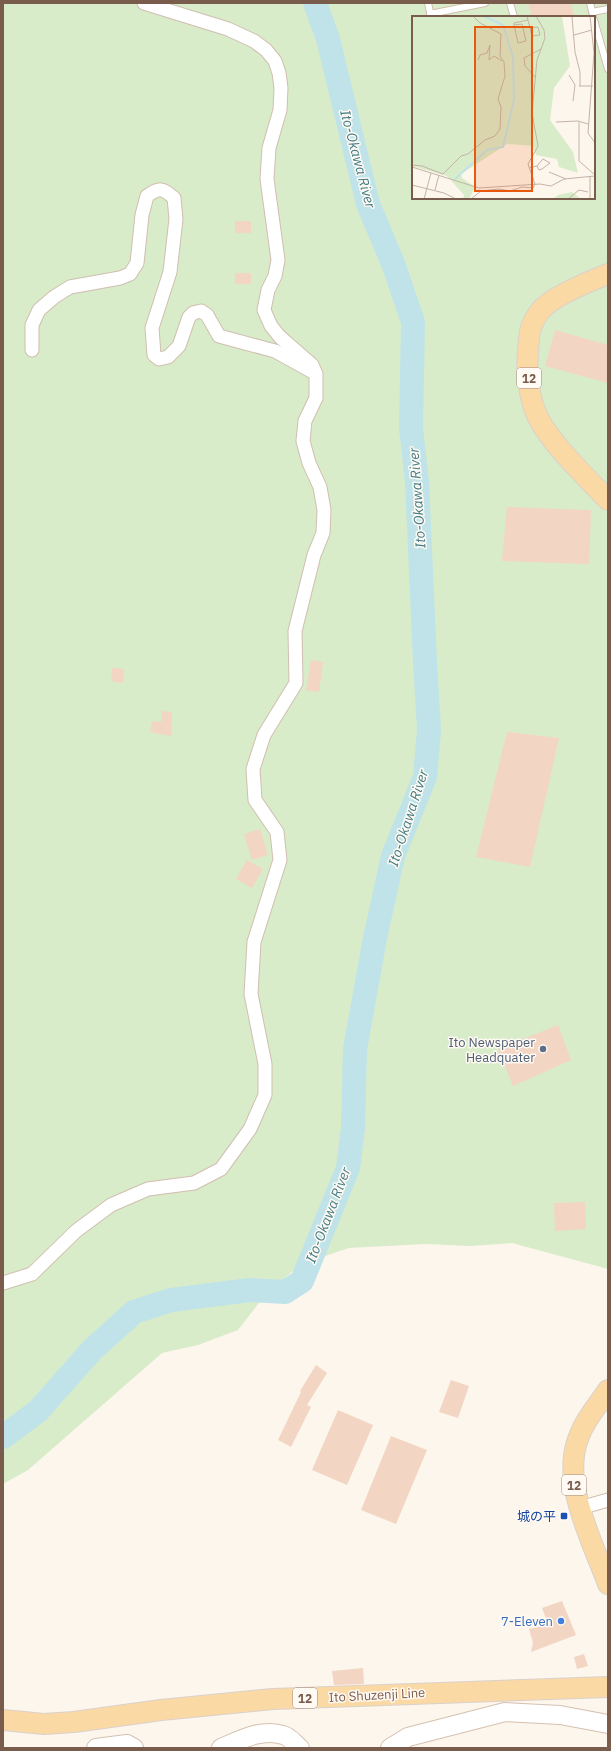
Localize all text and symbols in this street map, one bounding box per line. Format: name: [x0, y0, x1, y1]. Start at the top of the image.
inset map: [412, 16, 595, 199]
water label: Ito-Okawa River: [336, 108, 380, 211]
road number: 12: [517, 368, 541, 388]
water label: Ito-Okawa River: [404, 446, 429, 549]
water label: Ito-Okawa River: [384, 766, 432, 869]
place label: Ito Newspaper Headquater: [448, 1034, 535, 1066]
marker: Ito Newspaper Headquater: [538, 1044, 548, 1054]
water label: Ito-Okawa River: [302, 1164, 355, 1265]
road number: 12: [562, 1475, 586, 1495]
place label: 城の平: [517, 1508, 556, 1525]
marker: 城の平: [559, 1511, 569, 1521]
place label: 7-Eleven: [501, 1613, 553, 1630]
marker: 7-Eleven: [556, 1616, 566, 1626]
street label: Ito Shuzenji Line: [328, 1684, 426, 1706]
road number: 12: [293, 1688, 317, 1708]

